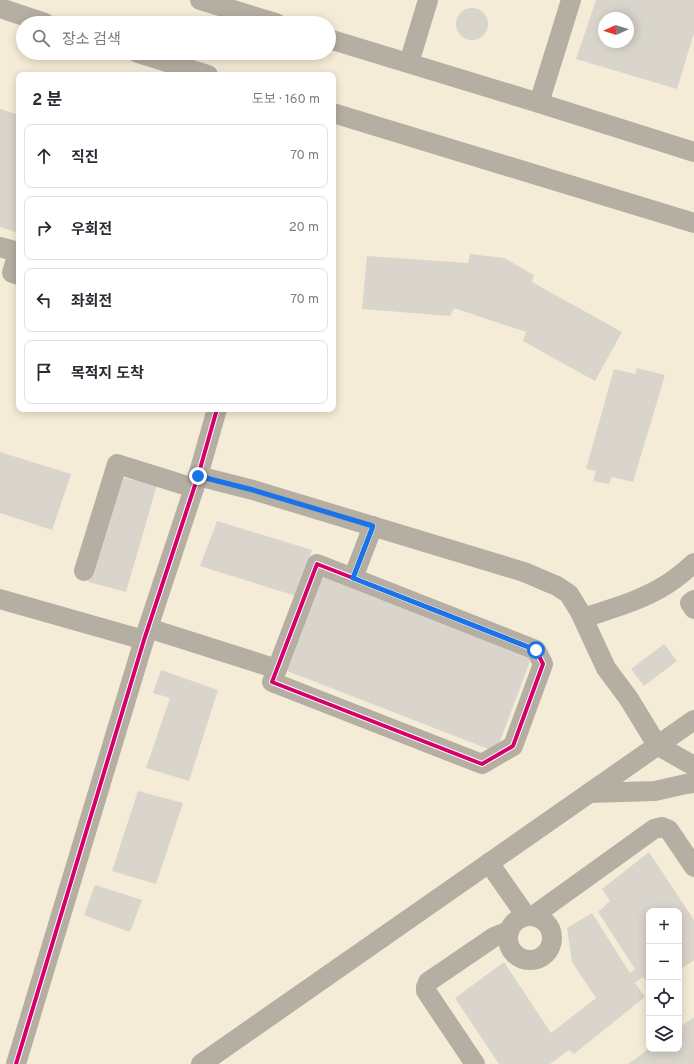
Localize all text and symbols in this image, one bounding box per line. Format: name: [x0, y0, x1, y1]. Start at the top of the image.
north arrow: [598, 12, 634, 48]
search box: [16, 16, 336, 60]
icon: search: [30, 27, 52, 49]
text: 장소 검색: [62, 31, 121, 50]
text: 2 분: [32, 90, 62, 112]
text: 도보 · 160 m: [252, 92, 320, 108]
icon: ahead: [33, 145, 55, 167]
text: 70 m: [290, 148, 319, 164]
text: 직진: [71, 149, 99, 168]
icon: right: [33, 217, 55, 239]
text: 20 m: [289, 220, 319, 236]
text: 우회전: [71, 221, 112, 240]
icon: left: [33, 289, 55, 311]
text: 70 m: [290, 292, 319, 308]
text: 좌회전: [71, 293, 112, 312]
icon: arrive: [33, 361, 55, 383]
text: 목적지 도착: [71, 365, 144, 384]
route end: [189, 467, 207, 485]
route start: [527, 641, 545, 659]
map controls: [646, 908, 682, 1052]
button: +: [646, 908, 682, 944]
button: −: [646, 944, 682, 980]
button: locate: [646, 980, 682, 1016]
button: layers: [646, 1016, 682, 1052]

